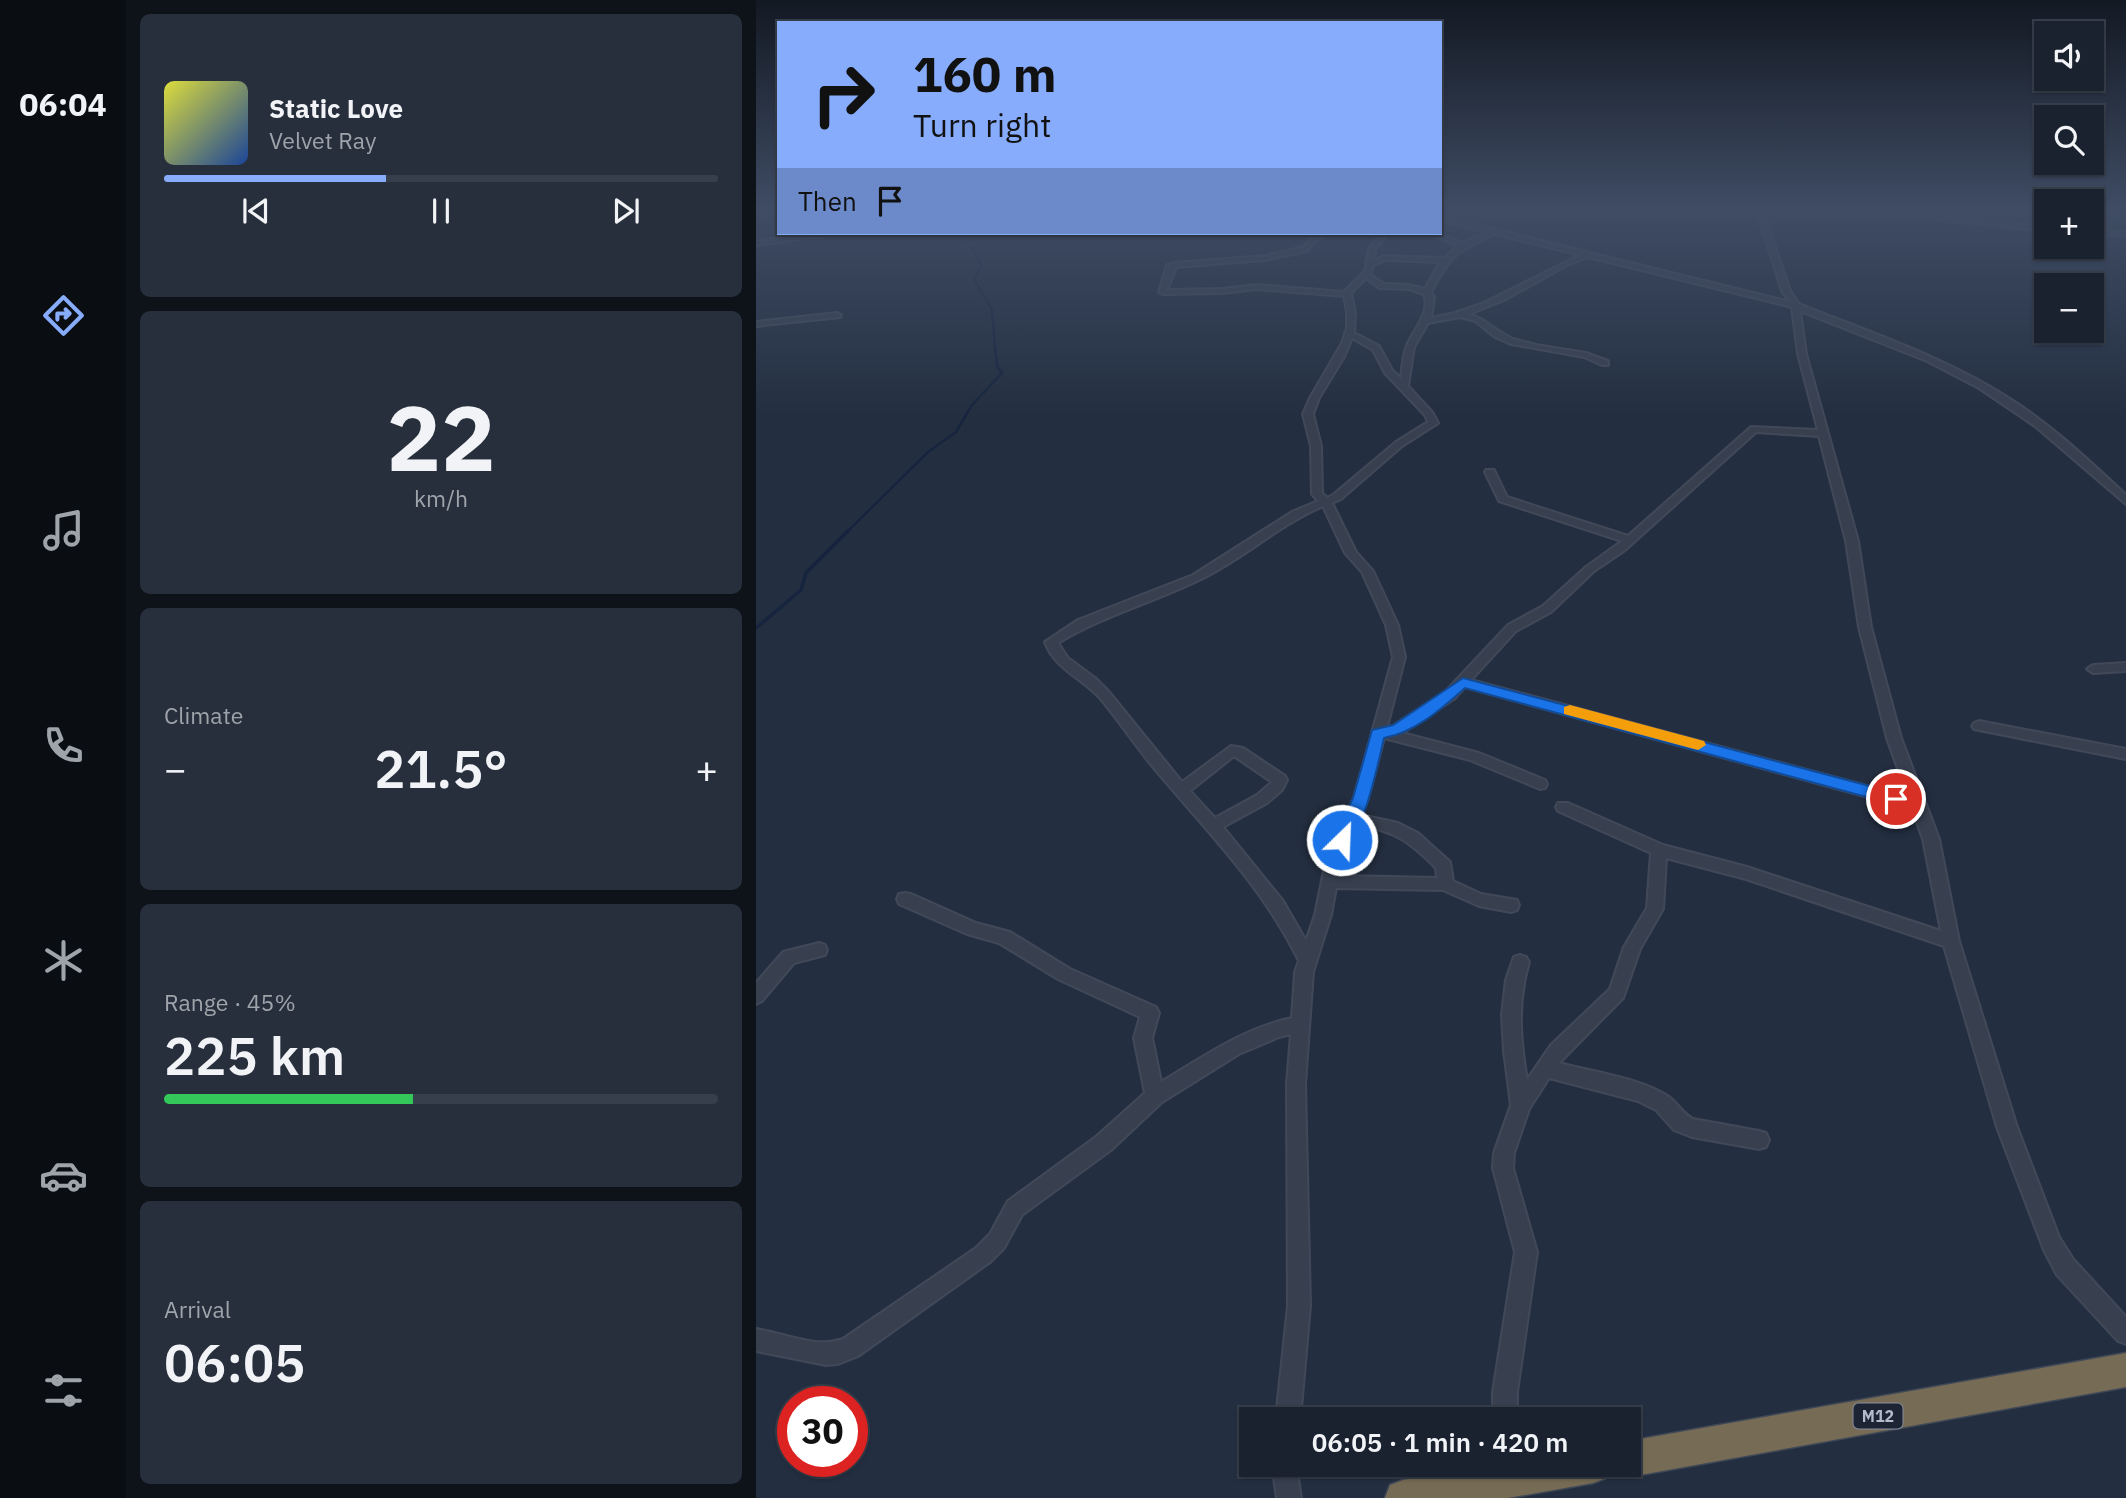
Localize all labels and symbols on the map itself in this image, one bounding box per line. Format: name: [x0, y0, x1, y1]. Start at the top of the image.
pin: [1866, 769, 1926, 829]
position arrow: [1305, 803, 1379, 877]
speed limit sign: 30: [777, 1386, 868, 1477]
road number: M12: [1854, 1404, 1902, 1428]

